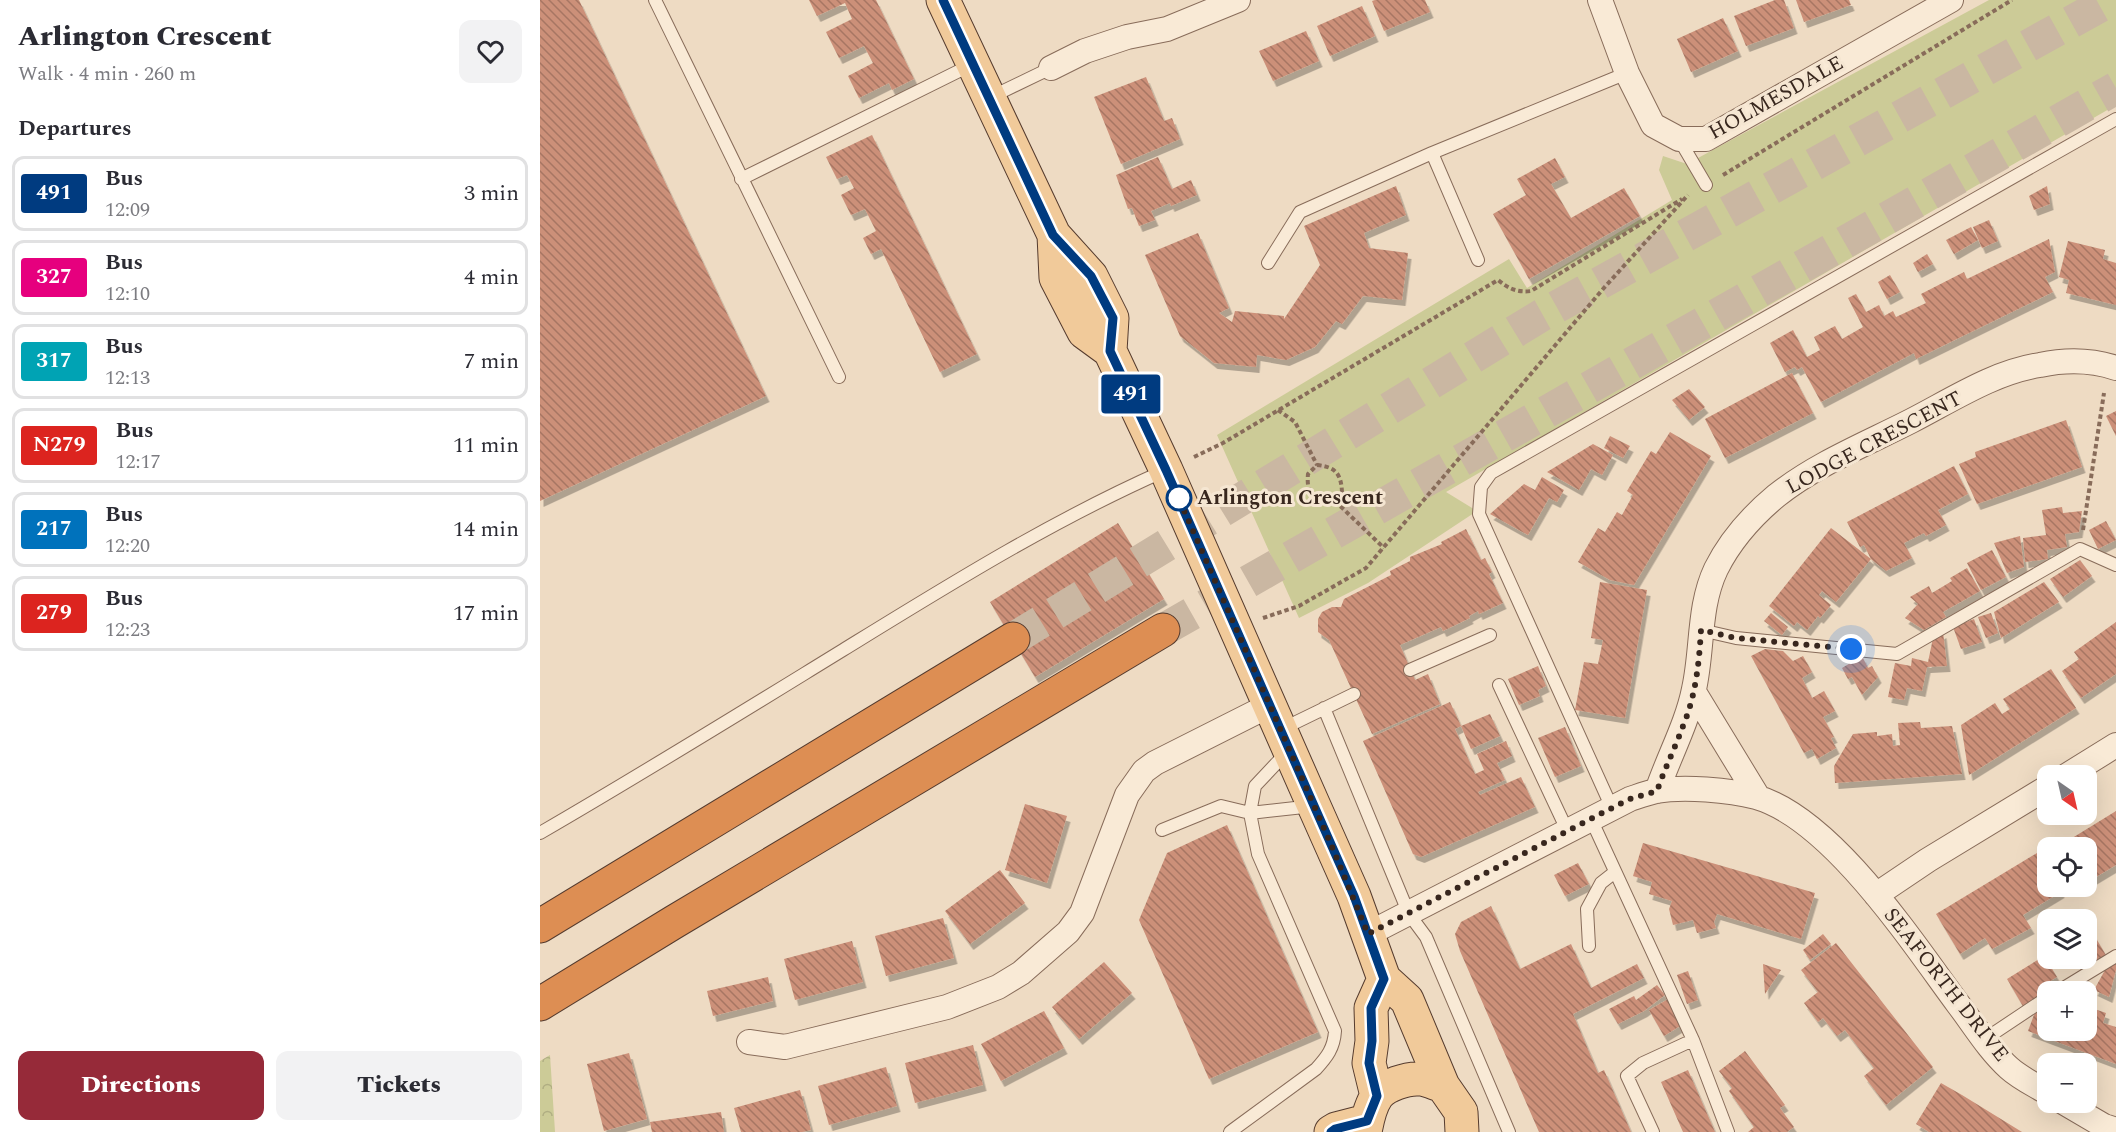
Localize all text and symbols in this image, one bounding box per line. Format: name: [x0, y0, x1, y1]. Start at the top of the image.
text: Arlington Crescent: [18, 15, 272, 58]
button: heart: [459, 20, 522, 83]
street label: HOLMESDALE: [1702, 48, 1850, 148]
text: Walk · 4 min · 260 m: [18, 59, 196, 89]
text: Departures: [18, 112, 132, 145]
text: Bus: [105, 162, 143, 195]
text: 491: [36, 177, 72, 209]
text: 3 min: [464, 177, 519, 210]
text: 12:09: [105, 195, 150, 225]
text: Bus: [105, 246, 143, 279]
text: 327: [36, 261, 72, 293]
text: 4 min: [464, 261, 519, 294]
text: 12:10: [105, 279, 150, 309]
text: Bus: [105, 330, 143, 363]
text: 317: [36, 345, 72, 377]
text: 7 min: [464, 345, 519, 378]
text: 12:13: [105, 363, 150, 393]
line badge: 491: [1096, 374, 1166, 414]
text: 491: [1113, 378, 1149, 410]
street label: LODGE CRESCENT: [1780, 383, 1968, 503]
text: Bus: [115, 414, 154, 447]
text: N279: [33, 429, 85, 461]
text: 11 min: [453, 429, 519, 462]
text: 12:17: [115, 447, 160, 477]
place label: Arlington Crescent: [1197, 482, 1383, 514]
marker: Arlington Crescent: [1166, 485, 1192, 511]
text: Bus: [105, 498, 143, 531]
text: 217: [36, 513, 72, 545]
text: 14 min: [453, 513, 519, 546]
text: 12:20: [105, 531, 150, 561]
text: Bus: [105, 582, 143, 615]
text: 279: [36, 597, 72, 629]
text: 17 min: [453, 597, 519, 630]
text: 12:23: [105, 615, 150, 645]
your location: [1836, 634, 1866, 664]
north arrow: [2037, 765, 2097, 825]
map controls: [2037, 765, 2097, 1113]
button: locate: [2037, 837, 2097, 897]
street label: SEAFORTH DRIVE: [1875, 901, 2017, 1069]
button: layers: [2037, 909, 2097, 969]
button: +: [2037, 981, 2097, 1041]
button: Directions: [18, 1051, 264, 1120]
button: Tickets: [276, 1051, 522, 1120]
button: −: [2037, 1053, 2097, 1113]

